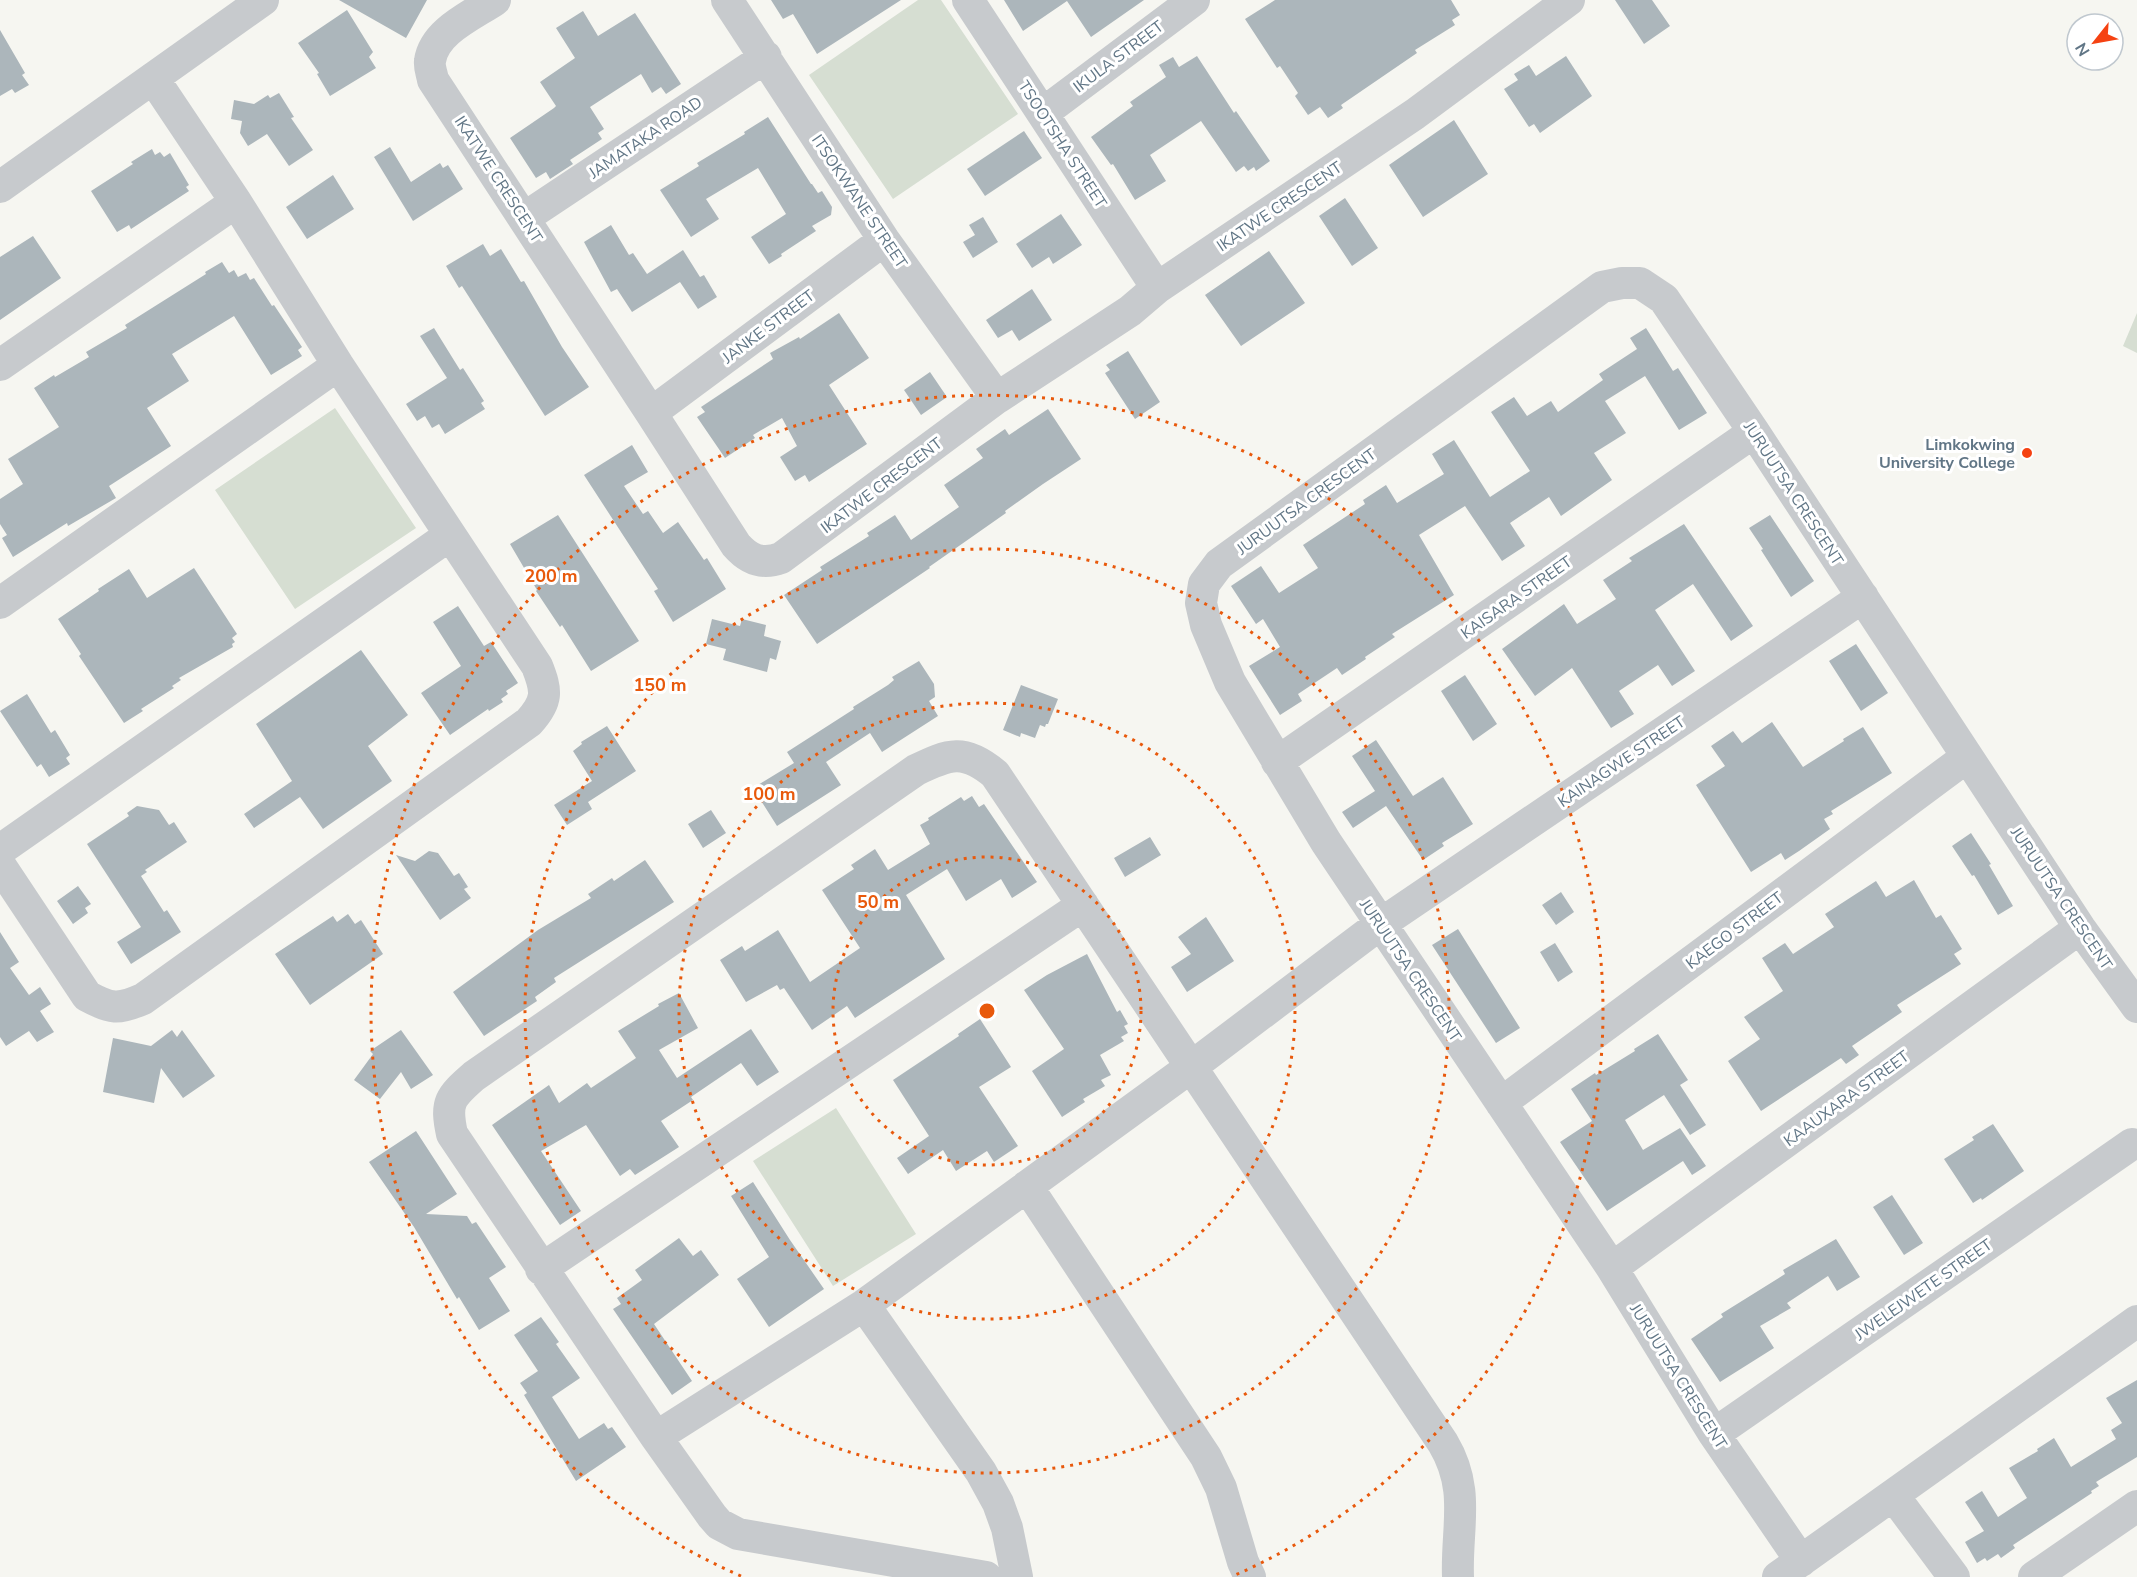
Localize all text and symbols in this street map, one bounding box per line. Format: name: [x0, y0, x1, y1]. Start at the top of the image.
north arrow: [2065, 12, 2125, 72]
street label: IKULA STREET: [1069, 15, 1169, 98]
text: N: [2070, 38, 2096, 60]
street label: TSOOTSHA STREET: [1013, 76, 1112, 213]
street label: JAMATAKA ROAD: [584, 92, 707, 185]
street label: IKATWE CRESCENT: [449, 112, 548, 247]
street label: ITSOKWANE STREET: [806, 130, 912, 273]
street label: IKATWE CRESCENT: [1212, 156, 1347, 257]
street label: JANKE STREET: [717, 285, 819, 369]
street label: JURUUTSA CRESCENT: [1738, 416, 1848, 570]
street label: IKATWE CRESCENT: [816, 433, 947, 539]
place label: Limkokwing University College: [1879, 434, 2015, 474]
street label: JURUUTSA CRESCENT: [1231, 443, 1381, 561]
marker: Limkokwing University College: [2020, 446, 2034, 460]
street label: KAISARA STREET: [1457, 551, 1577, 644]
text: 200 m: [524, 564, 578, 588]
text: 150 m: [633, 673, 687, 697]
street label: KAINAGWE STREET: [1554, 711, 1690, 813]
text: 100 m: [742, 782, 796, 806]
street label: JURUUTSA CRESCENT: [2005, 822, 2117, 975]
street label: KAEGO STREET: [1681, 887, 1788, 975]
text: 50 m: [857, 890, 899, 914]
street label: JURUUTSA CRESCENT: [1354, 894, 1466, 1047]
centre of rings: [977, 1001, 997, 1021]
street label: KAAUXARA STREET: [1779, 1045, 1914, 1152]
street label: JWELEJWETE STREET: [1850, 1234, 1997, 1346]
street label: JURUUTSA CRESCENT: [1624, 1299, 1732, 1454]

